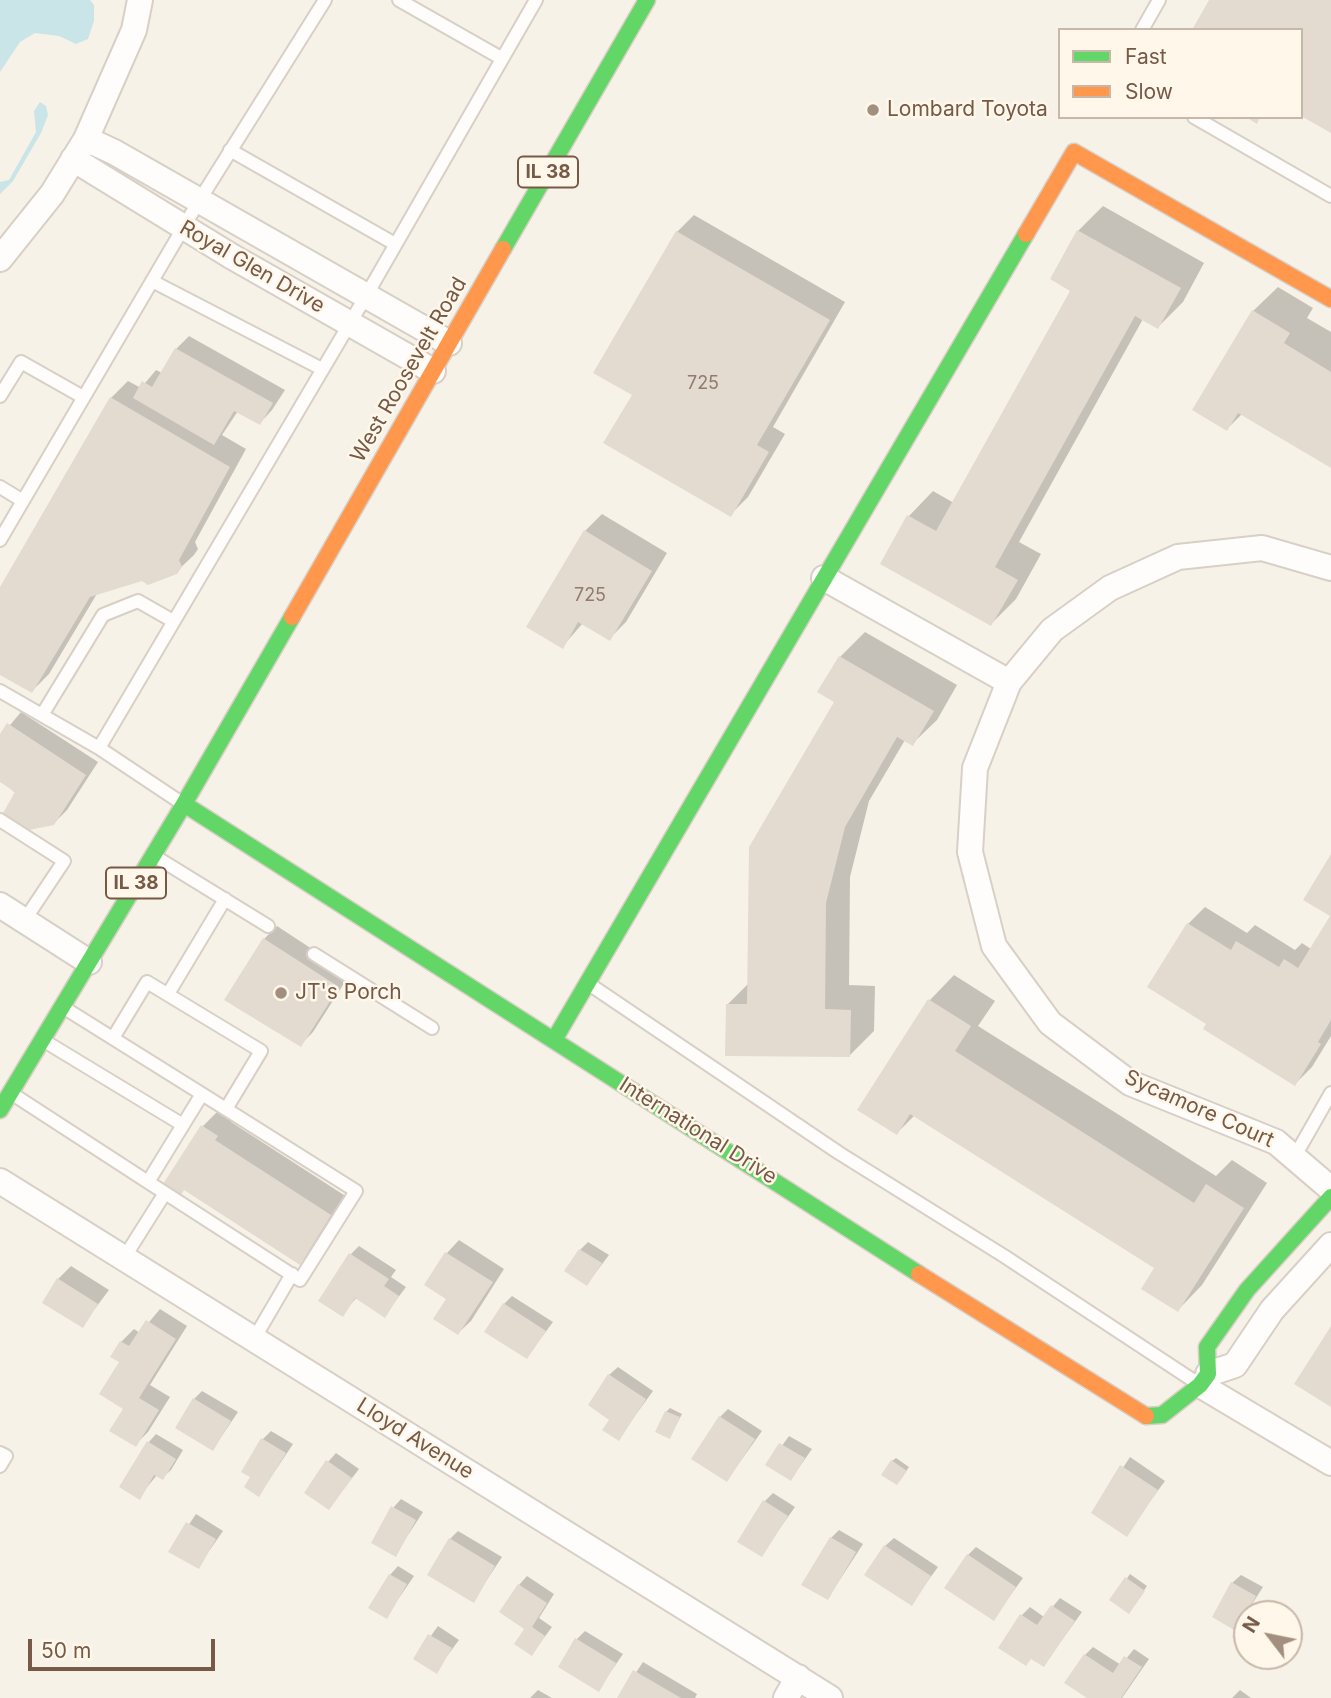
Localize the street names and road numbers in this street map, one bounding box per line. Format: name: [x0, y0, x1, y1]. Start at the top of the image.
road number: IL 38: [518, 156, 578, 188]
street label: Royal Glen Drive: [175, 215, 329, 319]
street label: West Roosevelt Road: [346, 273, 472, 467]
road number: IL 38: [106, 868, 166, 898]
street label: Sycamore Court: [1120, 1065, 1278, 1153]
street label: International Drive: [614, 1072, 782, 1190]
street label: Lloyd Avenue: [352, 1393, 478, 1485]

